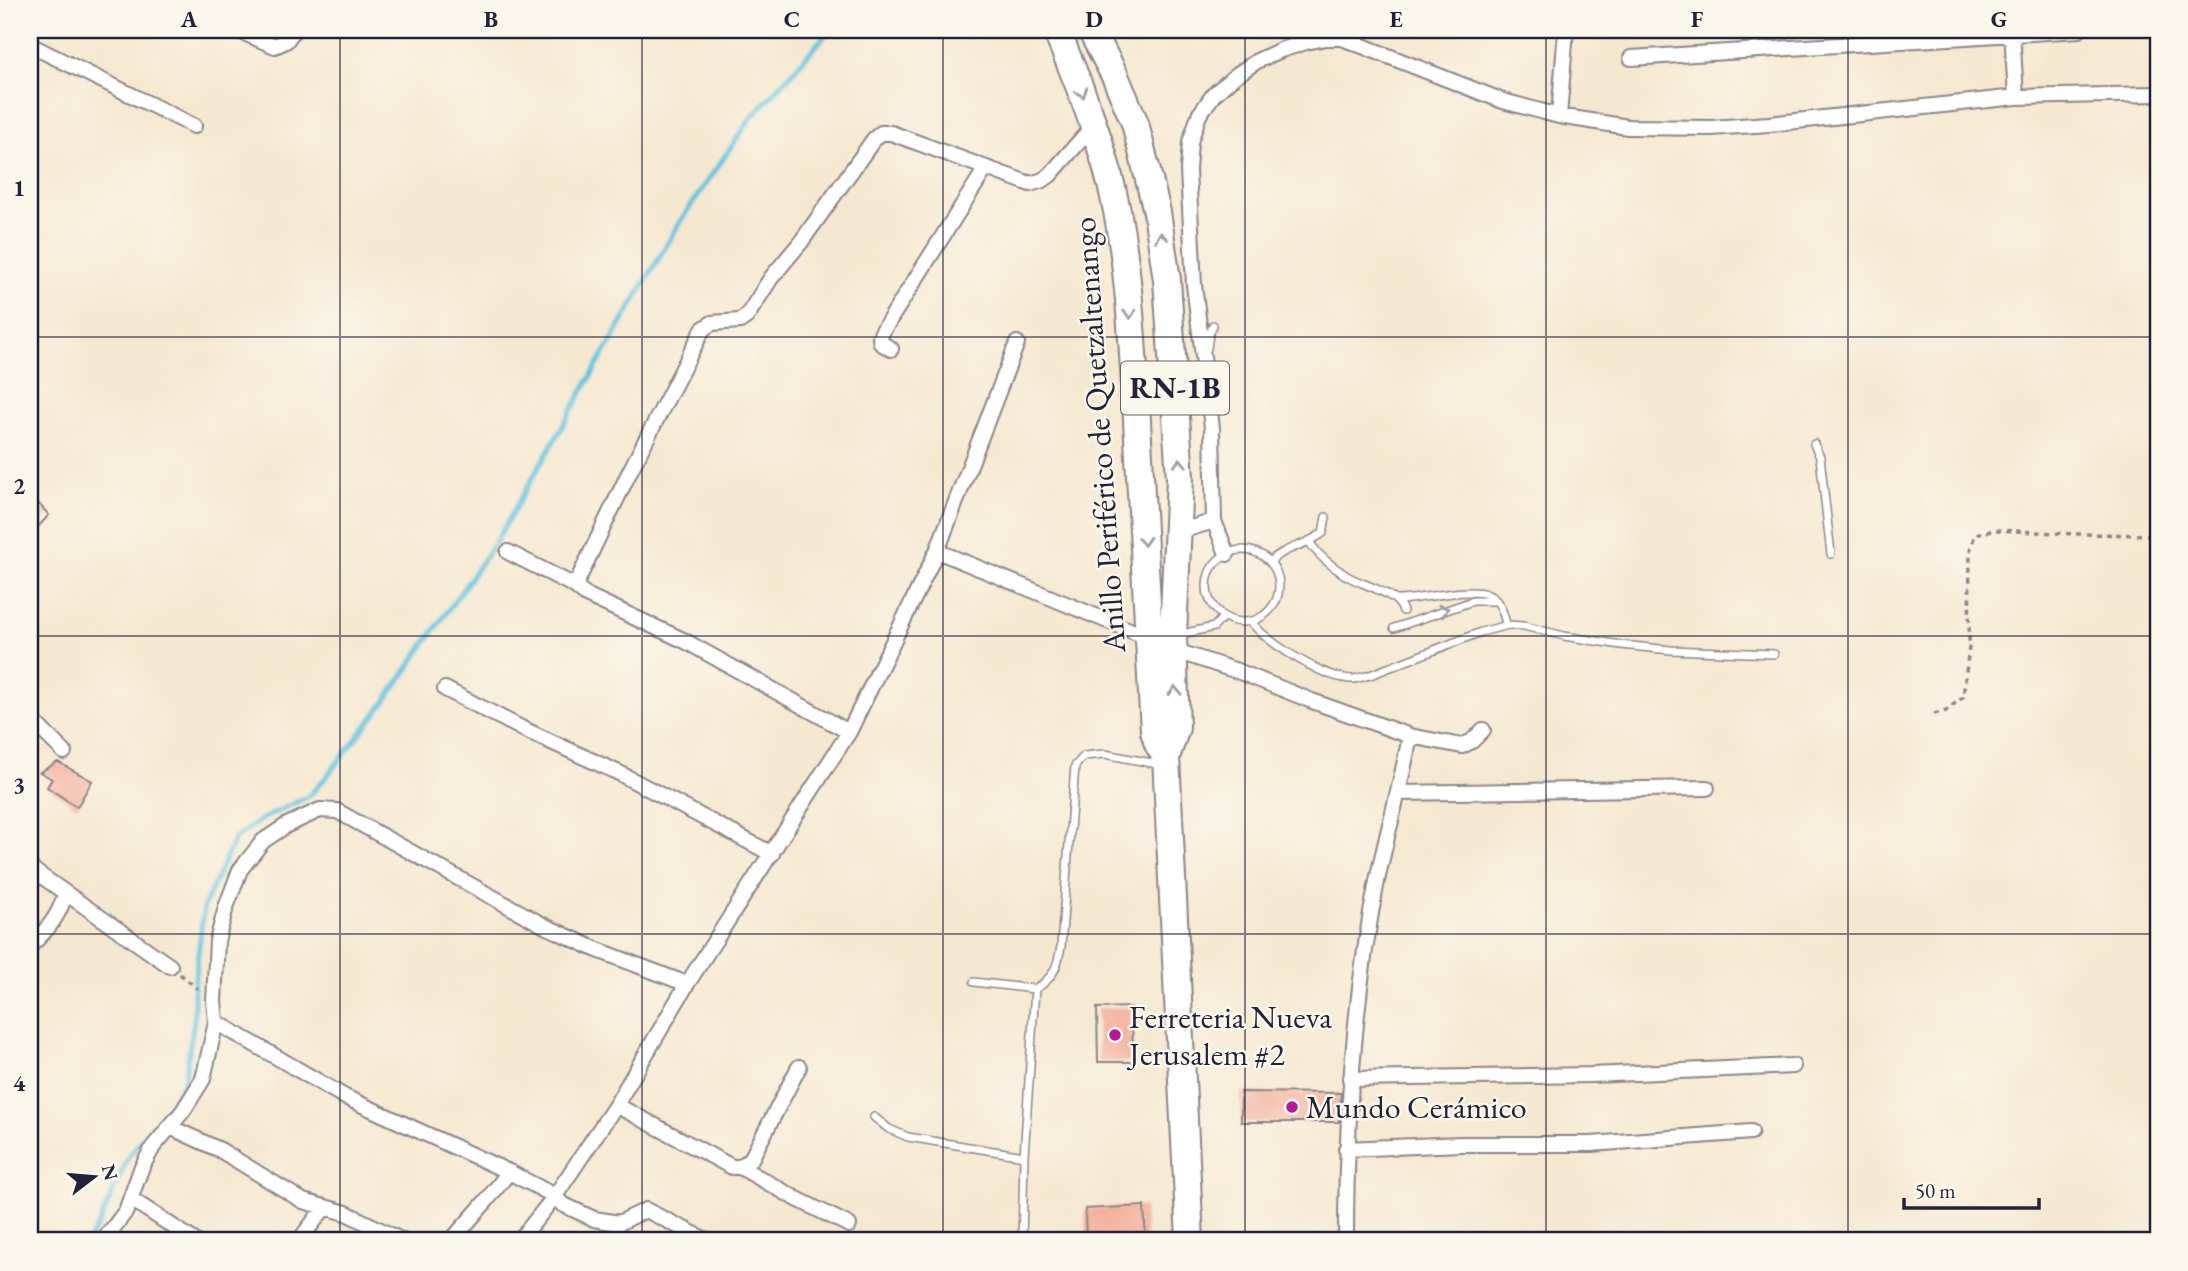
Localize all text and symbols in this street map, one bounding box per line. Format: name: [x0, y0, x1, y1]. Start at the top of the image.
text: A: [180, 4, 198, 34]
text: B: [484, 4, 498, 34]
text: C: [784, 4, 800, 34]
text: D: [1085, 4, 1103, 34]
text: E: [1389, 4, 1403, 34]
text: F: [1691, 4, 1704, 34]
text: G: [1991, 4, 2007, 34]
one-way arrow: [1074, 86, 1088, 99]
text: 1: [13, 173, 25, 203]
street label: Anillo Periférico de Quetzaltenango: [1063, 216, 1135, 655]
one-way arrow: [1154, 231, 1169, 243]
one-way arrow: [1122, 309, 1137, 320]
road number: RN-1B: [1121, 362, 1229, 414]
one-way arrow: [1172, 458, 1187, 469]
text: 2: [13, 471, 25, 501]
one-way arrow: [1137, 536, 1152, 547]
one-way arrow: [1438, 604, 1450, 618]
one-way arrow: [1167, 685, 1182, 696]
text: 3: [13, 770, 25, 800]
place label: Ferreteria Nueva Jerusalem #2: [1126, 996, 1332, 1075]
marker: Ferreteria Nueva Jerusalem #2: [1107, 1027, 1123, 1043]
text: 4: [13, 1068, 26, 1098]
place label: Mundo Cerámico: [1306, 1086, 1527, 1128]
marker: Mundo Cerámico: [1284, 1099, 1300, 1115]
north arrow: [60, 1142, 130, 1212]
text: N: [96, 1162, 124, 1184]
scale bar: [1904, 1166, 2039, 1210]
text: 50 m: [1915, 1177, 1956, 1204]

